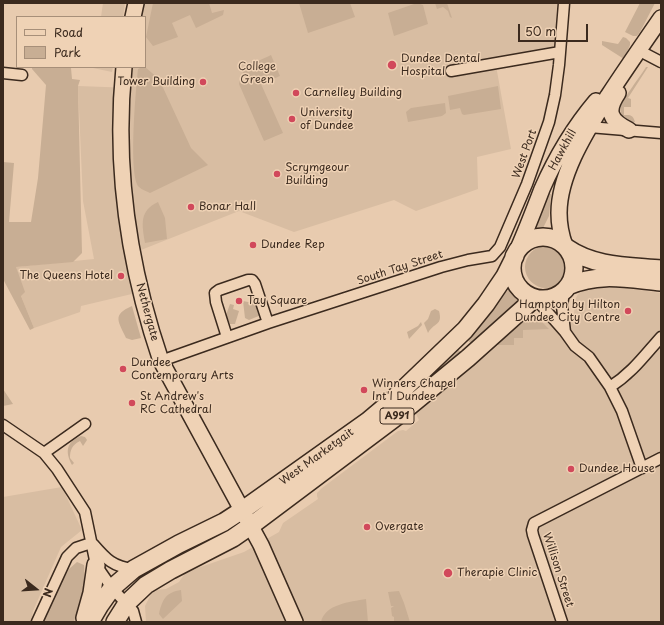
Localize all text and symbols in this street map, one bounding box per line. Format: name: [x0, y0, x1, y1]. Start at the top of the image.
legend: [16, 16, 146, 68]
scale bar: [520, 16, 590, 42]
text: 50 m: [525, 22, 556, 40]
text: Road: [54, 23, 83, 41]
text: Park: [54, 43, 81, 61]
place label: Dundee Dental Hospital: [401, 52, 480, 78]
marker: Dundee Dental Hospital: [386, 59, 398, 71]
park label: College Green: [238, 60, 276, 86]
place label: Tower Building: [118, 75, 195, 89]
marker: Tower Building: [198, 77, 208, 87]
place label: Carnelley Building: [304, 86, 402, 100]
marker: Carnelley Building: [291, 88, 301, 98]
place label: University of Dundee: [300, 106, 354, 132]
marker: University of Dundee: [287, 114, 297, 124]
street label: Hawkhill: [546, 127, 580, 173]
street label: West Port: [510, 128, 540, 180]
place label: Scrymgeour Building: [285, 161, 349, 187]
marker: Scrymgeour Building: [272, 169, 282, 179]
place label: Bonar Hall: [199, 200, 256, 214]
marker: Bonar Hall: [186, 202, 196, 212]
place label: Dundee Rep: [261, 238, 325, 252]
marker: Dundee Rep: [248, 240, 258, 250]
street label: South Tay Street: [355, 248, 445, 288]
place label: The Queens Hotel: [19, 269, 113, 283]
marker: The Queens Hotel: [116, 271, 126, 281]
street label: Nethergate: [133, 281, 161, 343]
place label: Tay Square: [247, 294, 307, 308]
marker: Tay Square: [234, 296, 244, 306]
place label: Hampton by Hilton Dundee City Centre: [515, 298, 620, 324]
marker: Hampton by Hilton Dundee City Centre: [623, 306, 633, 316]
place label: Dundee Contemporary Arts: [131, 356, 234, 382]
marker: Dundee Contemporary Arts: [118, 364, 128, 374]
place label: Winners Chapel Int'l Dundee: [372, 377, 456, 403]
marker: Winners Chapel Int'l Dundee: [359, 385, 369, 395]
place label: St Andrew's RC Cathedral: [140, 390, 212, 416]
marker: St Andrew's RC Cathedral: [127, 398, 137, 408]
road number: A991: [380, 408, 414, 424]
street label: West Marketgait: [277, 426, 357, 488]
place label: Dundee House: [579, 462, 655, 476]
marker: Dundee House: [566, 464, 576, 474]
place label: Overgate: [375, 520, 424, 534]
marker: Overgate: [362, 522, 372, 532]
street label: Willison Street: [540, 531, 576, 609]
place label: Therapie Clinic: [457, 566, 537, 580]
marker: Therapie Clinic: [442, 567, 454, 579]
north arrow: [16, 569, 56, 609]
text: N: [39, 586, 57, 599]

